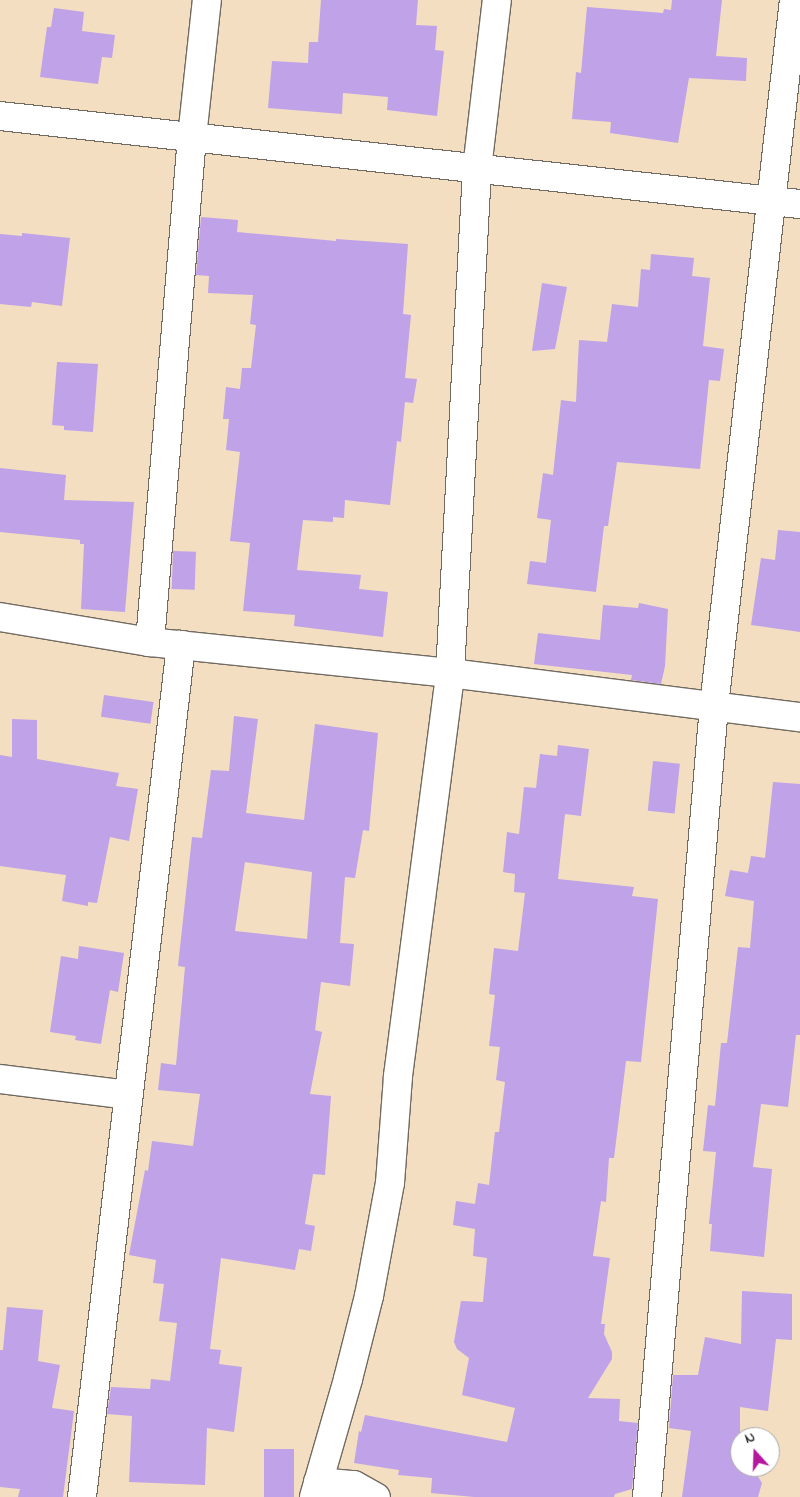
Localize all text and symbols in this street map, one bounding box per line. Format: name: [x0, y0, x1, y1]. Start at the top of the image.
north arrow: [730, 1427, 780, 1477]
text: N: [742, 1427, 758, 1450]

